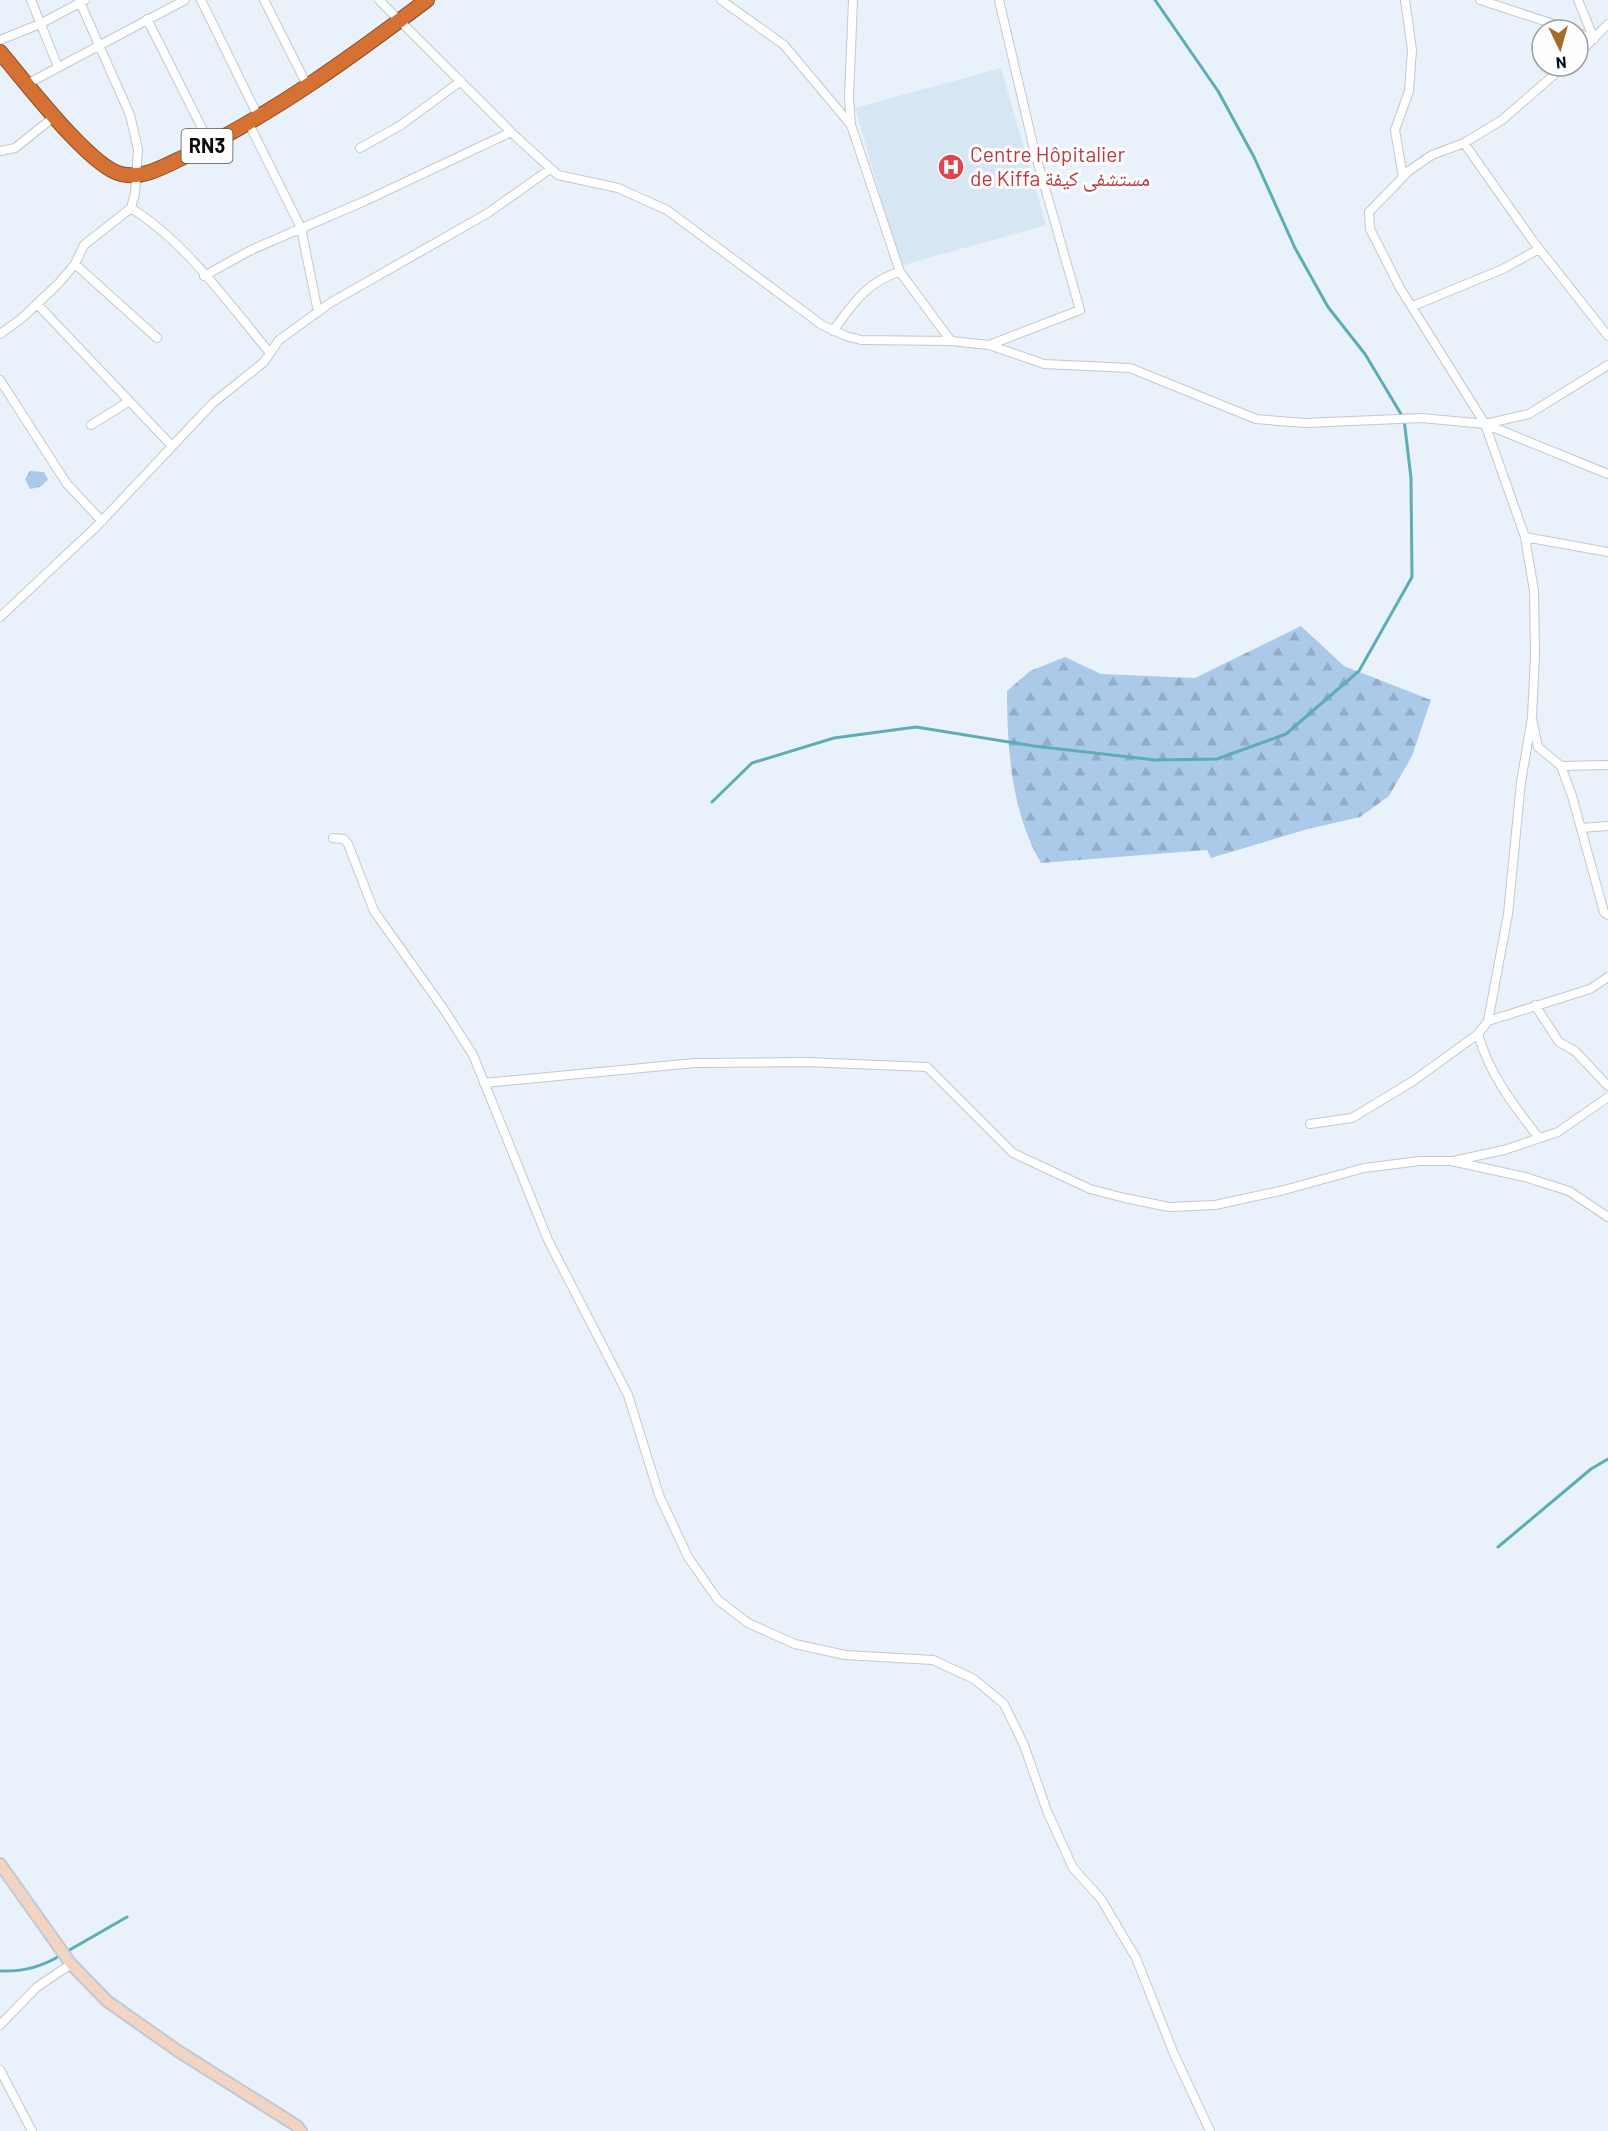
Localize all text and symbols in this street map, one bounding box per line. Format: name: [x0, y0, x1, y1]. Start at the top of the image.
north arrow: [1530, 18, 1590, 78]
text: N: [1555, 54, 1567, 73]
road number: RN3: [182, 129, 232, 163]
place label: Centre Hôpitalier de Kiffa مستشفى كيفة: [970, 141, 1150, 192]
hospital icon: Centre Hôpitalier de Kiffa مستشفى كيفة: [936, 152, 966, 182]

